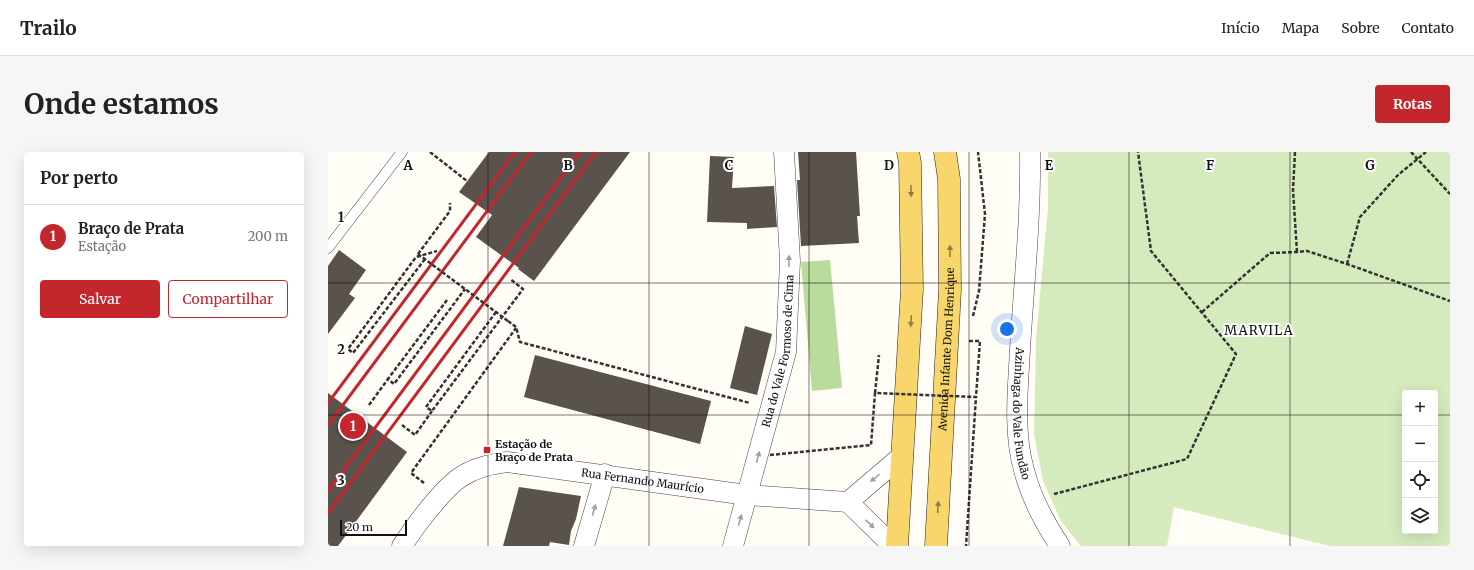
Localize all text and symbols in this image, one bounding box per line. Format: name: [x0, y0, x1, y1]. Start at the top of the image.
text: Trailo: [20, 16, 77, 40]
text: Início: [1221, 19, 1260, 37]
text: Mapa: [1282, 19, 1319, 37]
text: Sobre: [1341, 19, 1380, 37]
text: Contato: [1402, 19, 1454, 37]
button: Rotas: [1375, 85, 1450, 123]
text: Onde estamos: [24, 86, 219, 122]
text: A: [402, 157, 413, 174]
text: B: [563, 157, 573, 174]
text: C: [725, 157, 734, 174]
text: D: [884, 157, 894, 174]
text: E: [1045, 157, 1054, 174]
text: F: [1206, 157, 1214, 174]
text: G: [1365, 157, 1375, 174]
text: Por perto: [40, 167, 118, 189]
one-way arrow: [908, 185, 914, 198]
text: 1: [338, 209, 344, 226]
text: Braço de Prata: [78, 219, 184, 238]
text: 1: [50, 228, 56, 245]
text: 200 m: [248, 228, 288, 245]
text: Estação: [78, 238, 126, 255]
one-way arrow: [947, 244, 953, 257]
one-way arrow: [786, 254, 792, 267]
street label: Avenida Infante Dom Henrique: [935, 267, 957, 432]
street label: Rua do Vale Formoso de Cima: [759, 274, 796, 429]
button: Salvar: [40, 280, 160, 318]
button: Compartilhar: [168, 280, 288, 318]
one-way arrow: [907, 315, 914, 327]
your location: [997, 319, 1017, 339]
district label: MARVILA: [1224, 322, 1294, 339]
text: 2: [337, 341, 345, 358]
street label: Azinhaga do Vale Fundão: [1010, 346, 1033, 482]
map controls: [1402, 390, 1438, 534]
button: +: [1402, 390, 1438, 426]
pin: 1: [340, 411, 366, 441]
button: −: [1402, 426, 1438, 462]
place label: Estação de Braço de Prata: [495, 437, 573, 464]
marker: Estação de Braço de Prata: [482, 445, 492, 455]
one-way arrow: [755, 451, 761, 463]
button: locate: [1402, 462, 1438, 498]
street label: Rua Fernando Maurício: [580, 465, 705, 496]
text: 3: [337, 472, 345, 489]
one-way arrow: [870, 474, 881, 483]
button: layers: [1402, 498, 1438, 534]
one-way arrow: [935, 501, 942, 513]
one-way arrow: [591, 504, 597, 516]
one-way arrow: [737, 514, 743, 526]
scale bar: [340, 518, 407, 537]
one-way arrow: [865, 519, 875, 529]
text: 20 m: [346, 520, 373, 534]

